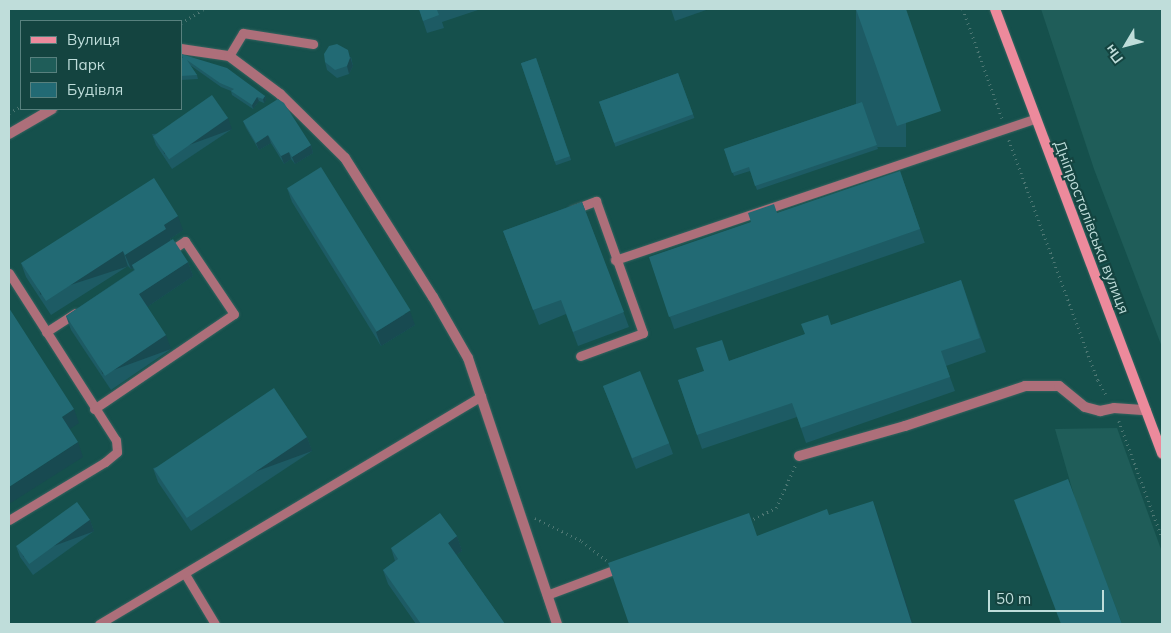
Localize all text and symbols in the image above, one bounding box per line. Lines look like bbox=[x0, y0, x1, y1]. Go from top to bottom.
legend bbox=[20, 20, 182, 110]
north arrow bbox=[1101, 20, 1151, 70]
text: Вулиця bbox=[67, 30, 120, 49]
text: Пн bbox=[1101, 41, 1127, 67]
text: Парк bbox=[67, 55, 105, 74]
text: Будівля bbox=[67, 80, 123, 99]
street label: Дніпросталівська вулиця bbox=[1051, 138, 1133, 316]
scale bar bbox=[991, 580, 1107, 612]
text: 50 m bbox=[996, 589, 1031, 608]

